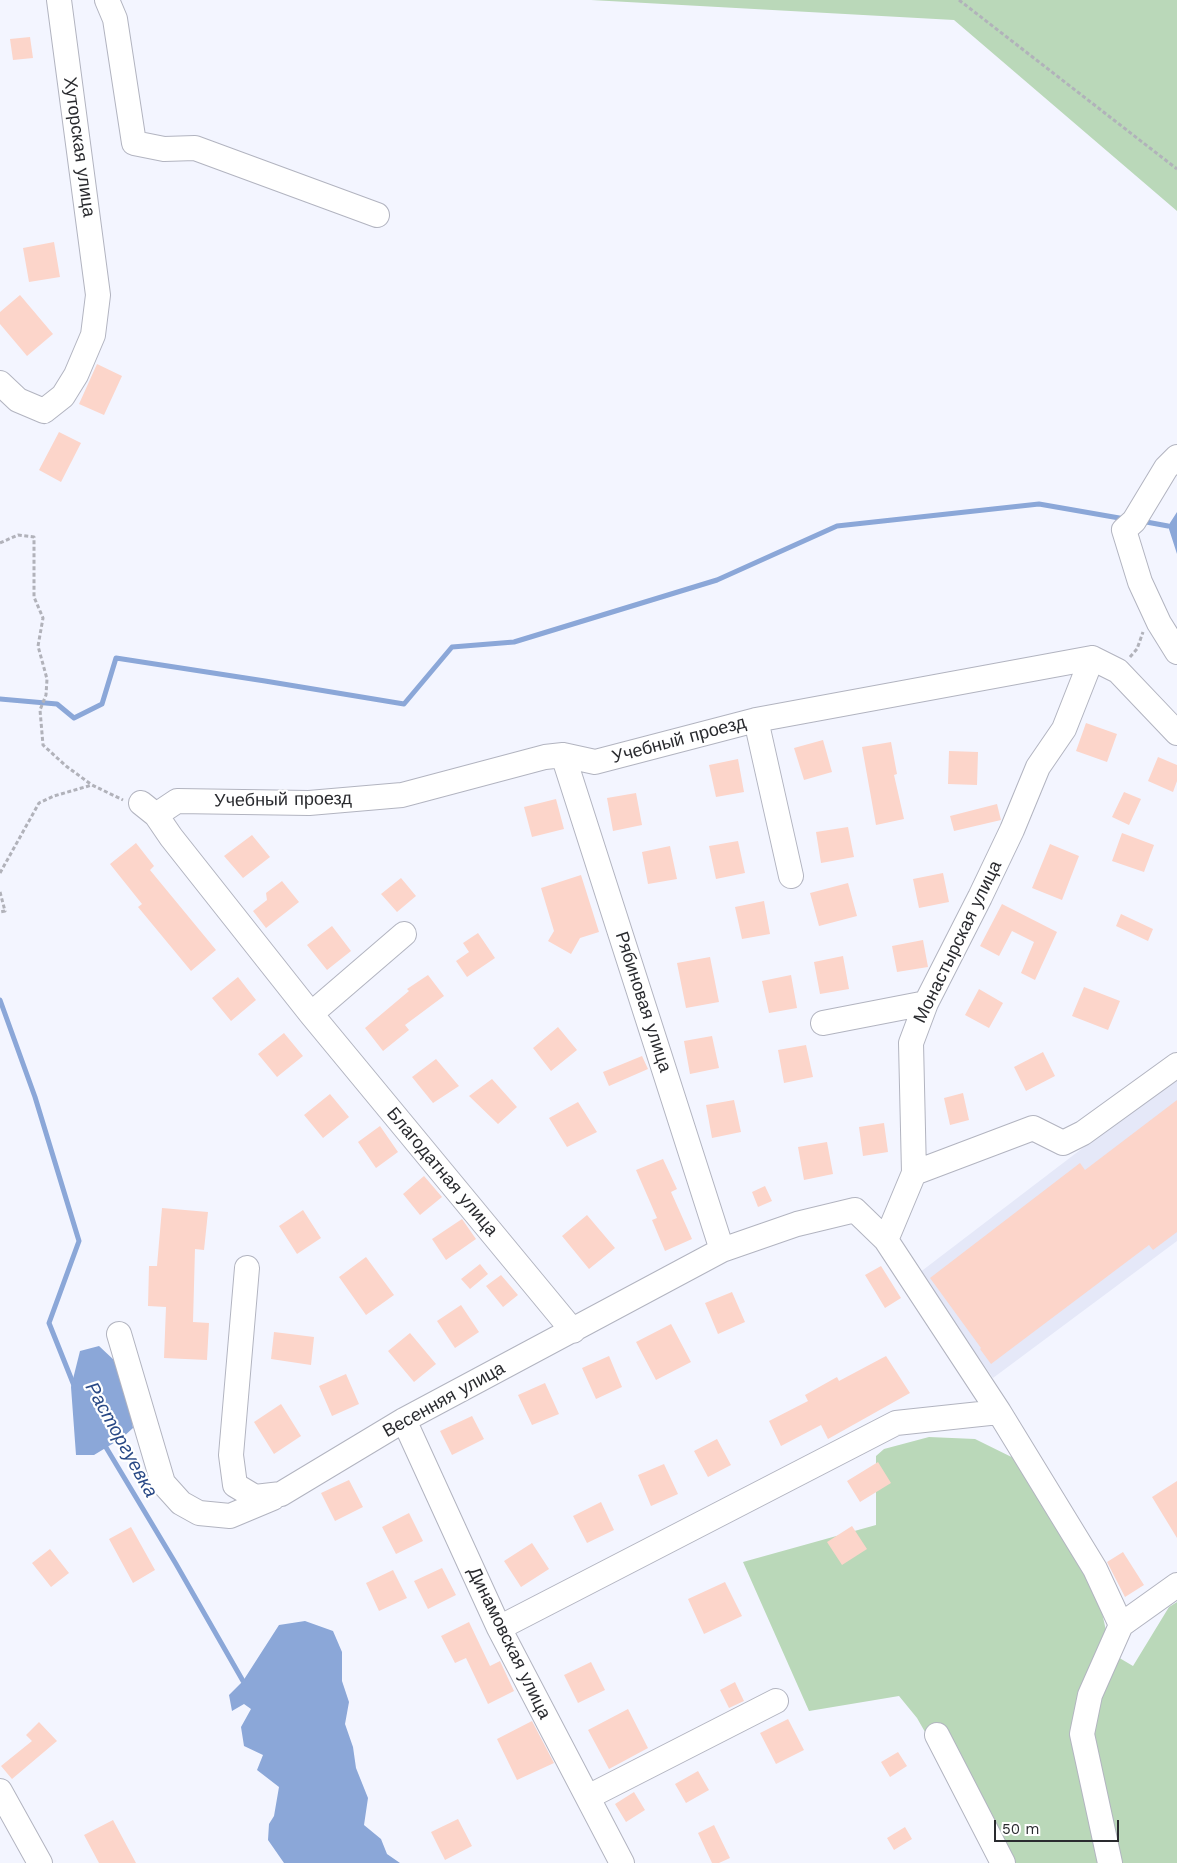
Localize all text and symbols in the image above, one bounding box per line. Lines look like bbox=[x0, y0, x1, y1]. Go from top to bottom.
street label: Хуторская улица bbox=[58, 76, 100, 218]
street label: Учебный проезд bbox=[610, 712, 748, 768]
street label: Учебный проезд bbox=[214, 788, 352, 812]
street label: Монастырская улица bbox=[909, 857, 1007, 1027]
street label: Рябиновая улица bbox=[610, 929, 676, 1075]
street label: Благодатная улица bbox=[382, 1103, 502, 1241]
street label: Весенняя улица bbox=[379, 1358, 509, 1442]
water label: Расторгуевка bbox=[80, 1378, 162, 1502]
street label: Динамовская улица bbox=[463, 1563, 555, 1723]
scale bar bbox=[997, 1810, 1122, 1842]
text: 50 m bbox=[1002, 1820, 1039, 1838]

